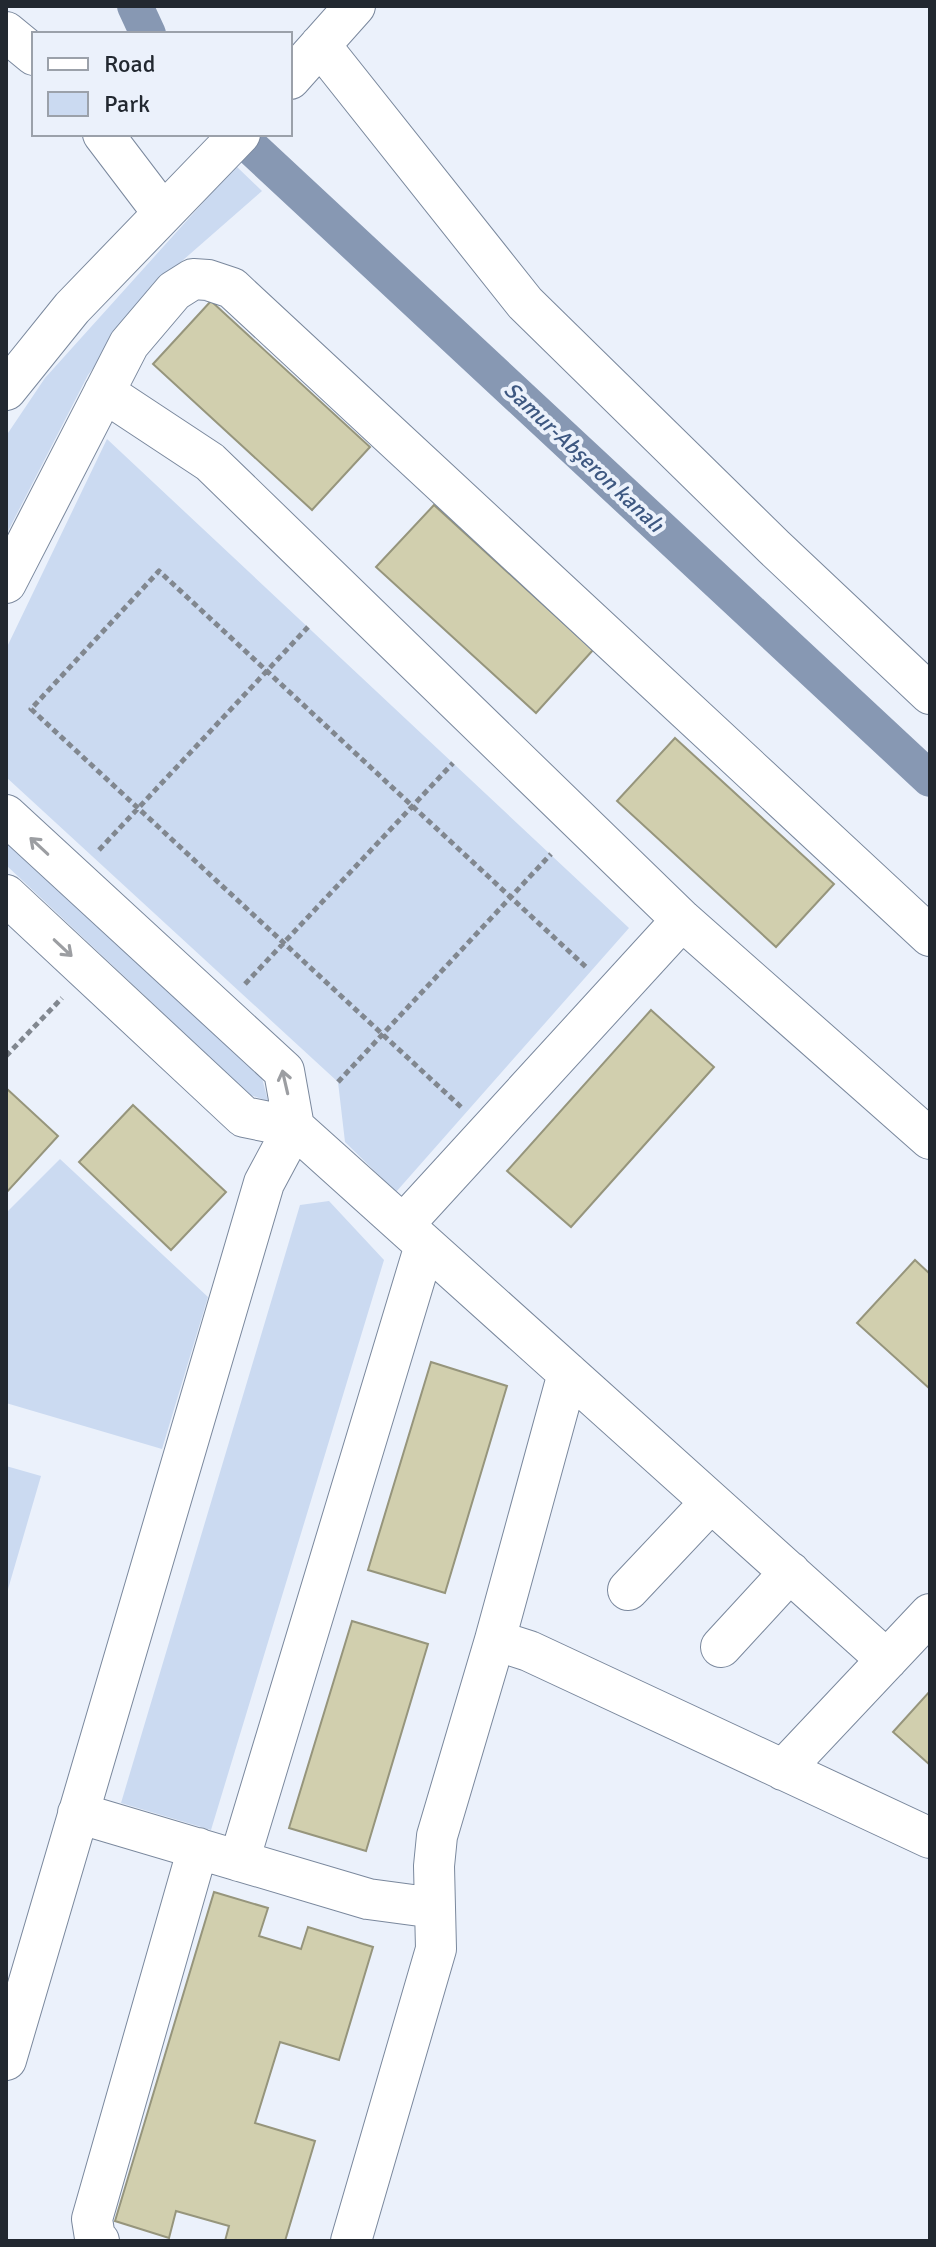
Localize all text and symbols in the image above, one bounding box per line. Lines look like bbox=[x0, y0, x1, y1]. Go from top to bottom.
legend bbox=[32, 32, 292, 136]
text: Road bbox=[104, 49, 155, 79]
text: Park bbox=[104, 89, 150, 119]
water label: Samur-Abşeron kanalı bbox=[499, 376, 670, 539]
one-way arrow bbox=[29, 836, 49, 855]
one-way arrow bbox=[53, 939, 73, 958]
one-way arrow bbox=[277, 1070, 292, 1096]

